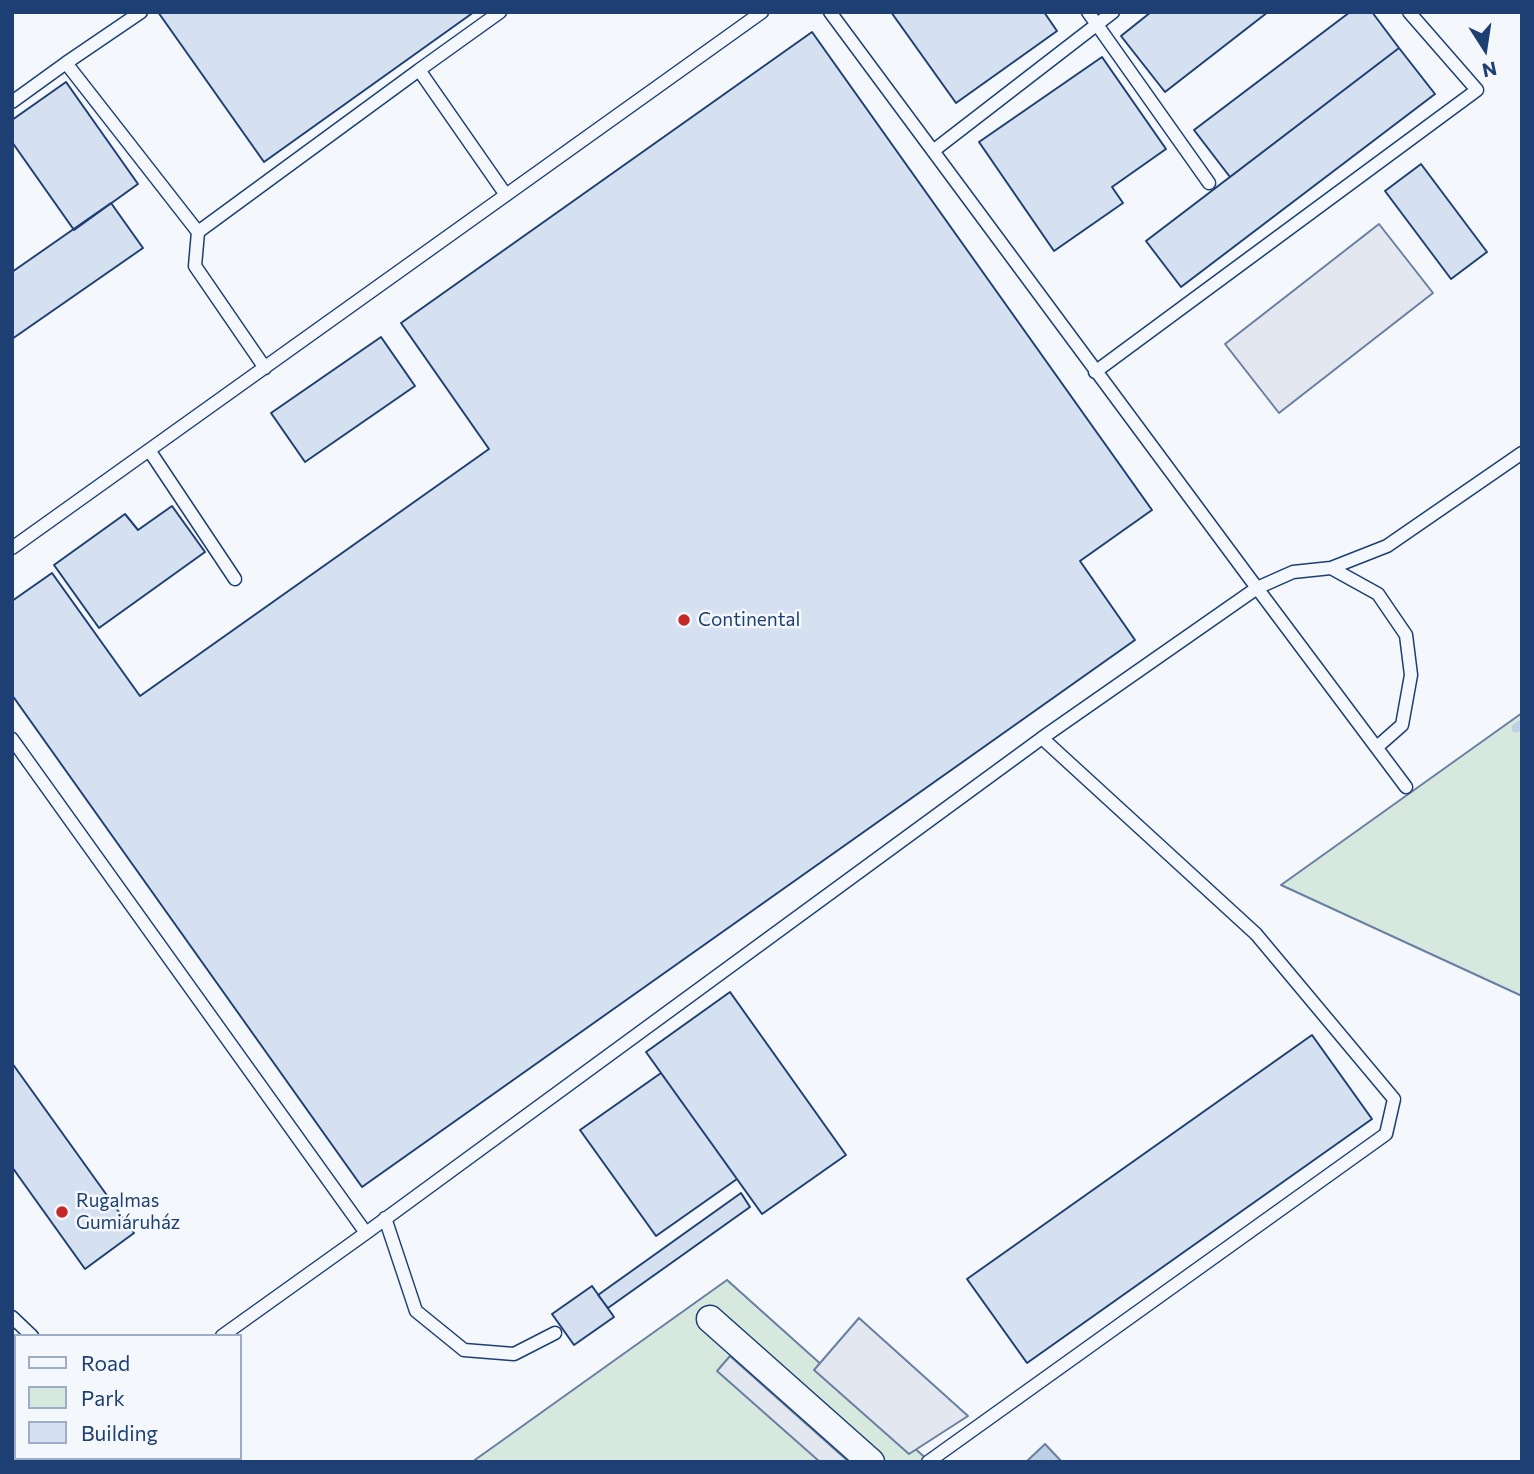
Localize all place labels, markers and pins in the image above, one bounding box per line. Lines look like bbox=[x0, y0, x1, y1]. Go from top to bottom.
place label: Continental bbox=[698, 609, 800, 631]
marker: Continental bbox=[676, 612, 692, 628]
place label: Rugalmas Gumiáruház bbox=[76, 1190, 180, 1234]
marker: Rugalmas Gumiáruház bbox=[54, 1204, 70, 1220]

